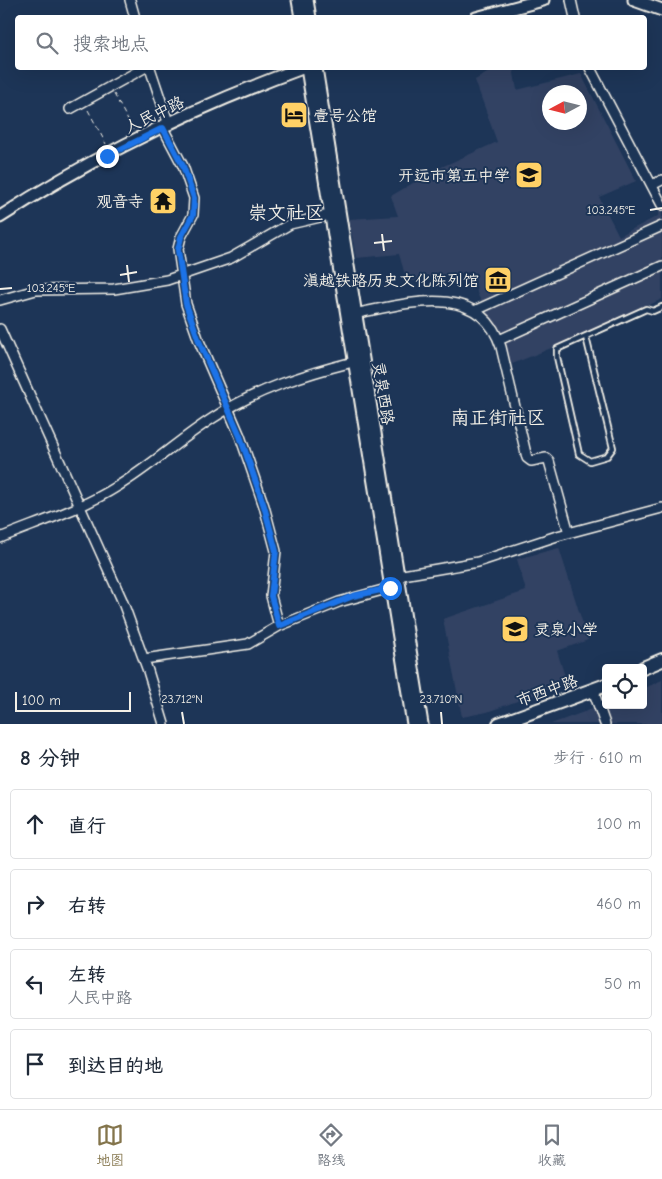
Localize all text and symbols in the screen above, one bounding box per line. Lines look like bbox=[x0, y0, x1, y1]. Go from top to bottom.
search box bbox=[15, 15, 647, 70]
icon: search bbox=[33, 29, 61, 57]
text: 搜索地点 bbox=[73, 33, 149, 55]
north arrow bbox=[542, 85, 587, 130]
street label: 人民中路 bbox=[122, 93, 187, 137]
hotel icon: 壹号公馆 bbox=[279, 100, 309, 130]
place label: 壹号公馆 bbox=[313, 107, 377, 125]
route end bbox=[96, 145, 119, 168]
school or university icon: 开远市第五中学 bbox=[514, 160, 544, 190]
place label: 开远市第五中学 bbox=[398, 167, 510, 185]
temple icon: 观音寺 bbox=[148, 186, 178, 216]
place label: 观音寺 bbox=[96, 193, 144, 211]
district label: 崇文社区 bbox=[248, 202, 324, 224]
text: 103.245°E bbox=[587, 203, 635, 217]
museum icon: 滇越铁路历史文化陈列馆 bbox=[483, 265, 513, 295]
place label: 滇越铁路历史文化陈列馆 bbox=[303, 272, 479, 290]
text: 103.245°E bbox=[27, 281, 75, 295]
street label: 灵泉西路 bbox=[369, 360, 397, 426]
district label: 南正街社区 bbox=[450, 407, 546, 429]
route start bbox=[379, 577, 402, 600]
school or university icon: 灵泉小学 bbox=[500, 614, 530, 644]
place label: 灵泉小学 bbox=[534, 621, 598, 639]
map controls bbox=[602, 664, 647, 709]
button: locate bbox=[602, 664, 647, 709]
street label: 市西中路 bbox=[514, 672, 580, 710]
scale bar bbox=[15, 689, 131, 712]
text: 100 m bbox=[22, 692, 61, 709]
text: 23.712°N bbox=[161, 692, 203, 706]
text: 23.710°N bbox=[420, 692, 462, 706]
text: 8 分钟 bbox=[20, 746, 80, 770]
text: 步行 · 610 m bbox=[553, 749, 642, 767]
icon: ahead bbox=[21, 810, 49, 838]
text: 直行 bbox=[68, 815, 106, 837]
text: 100 m bbox=[597, 815, 641, 833]
icon: right bbox=[21, 890, 49, 918]
text: 右转 bbox=[68, 895, 106, 917]
text: 460 m bbox=[596, 895, 641, 913]
text: 左转 bbox=[68, 964, 106, 986]
icon: left bbox=[21, 970, 49, 998]
text: 50 m bbox=[604, 975, 641, 993]
text: 人民中路 bbox=[68, 989, 132, 1007]
icon: arrive bbox=[21, 1050, 49, 1078]
text: 到达目的地 bbox=[68, 1055, 163, 1077]
tab: 地图 bbox=[96, 1121, 124, 1169]
tab: 路线 bbox=[317, 1121, 345, 1169]
tab: 收藏 bbox=[538, 1121, 566, 1169]

